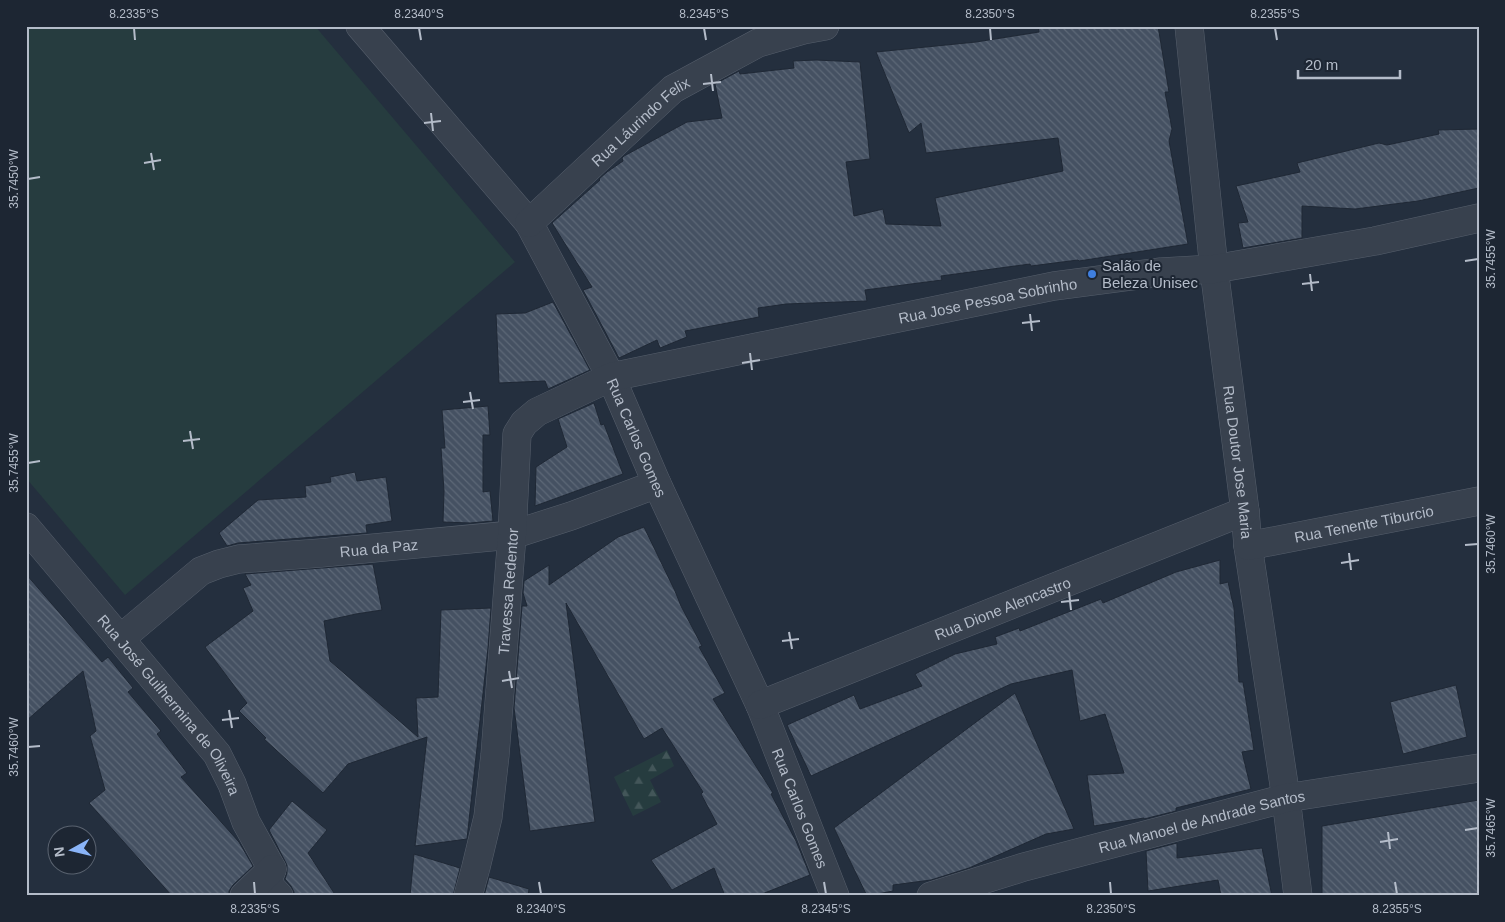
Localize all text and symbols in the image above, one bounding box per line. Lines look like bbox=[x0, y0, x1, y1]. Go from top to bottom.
text: 8.2335°S bbox=[109, 7, 159, 21]
text: 8.2340°S bbox=[394, 7, 444, 21]
text: 8.2345°S bbox=[679, 7, 729, 21]
text: 8.2350°S bbox=[965, 7, 1015, 21]
text: 8.2355°S bbox=[1250, 7, 1300, 21]
scale bar bbox=[1298, 48, 1400, 80]
text: 20 m bbox=[1305, 56, 1338, 73]
street label: Rua Láurindo Felix bbox=[588, 73, 693, 169]
text: 35.7450°W bbox=[7, 149, 21, 209]
text: 35.7455°W bbox=[1484, 229, 1498, 289]
place label: Salão de Beleza Unisec bbox=[1102, 257, 1198, 291]
marker: Salão de Beleza Unisec bbox=[1086, 268, 1098, 280]
street label: Rua Jose Pessoa Sobrinho bbox=[897, 275, 1078, 326]
street label: Rua Carlos Gomes bbox=[604, 376, 670, 500]
street label: Rua Doutor Jose Maria bbox=[1221, 385, 1256, 540]
text: 35.7455°W bbox=[7, 433, 21, 493]
street label: Rua Tenente Tiburcio bbox=[1293, 502, 1435, 545]
text: 35.7460°W bbox=[1484, 514, 1498, 574]
street label: Travessa Redentor bbox=[494, 528, 521, 655]
street label: Rua da Paz bbox=[339, 535, 419, 560]
street label: Rua Dione Alencastro bbox=[932, 573, 1073, 643]
street label: Rua José Guilhermina de Oliveira bbox=[95, 611, 244, 798]
text: 35.7460°W bbox=[7, 717, 21, 777]
street label: Rua Carlos Gomes bbox=[769, 746, 832, 871]
street label: Rua Manoel de Andrade Santos bbox=[1096, 787, 1306, 856]
text: 35.7465°W bbox=[1484, 798, 1498, 858]
north arrow bbox=[48, 824, 98, 874]
text: N bbox=[50, 846, 68, 858]
text: 8.2335°S bbox=[230, 902, 280, 916]
text: 8.2340°S bbox=[516, 902, 566, 916]
text: 8.2345°S bbox=[801, 902, 851, 916]
text: 8.2350°S bbox=[1086, 902, 1136, 916]
text: 8.2355°S bbox=[1372, 902, 1422, 916]

